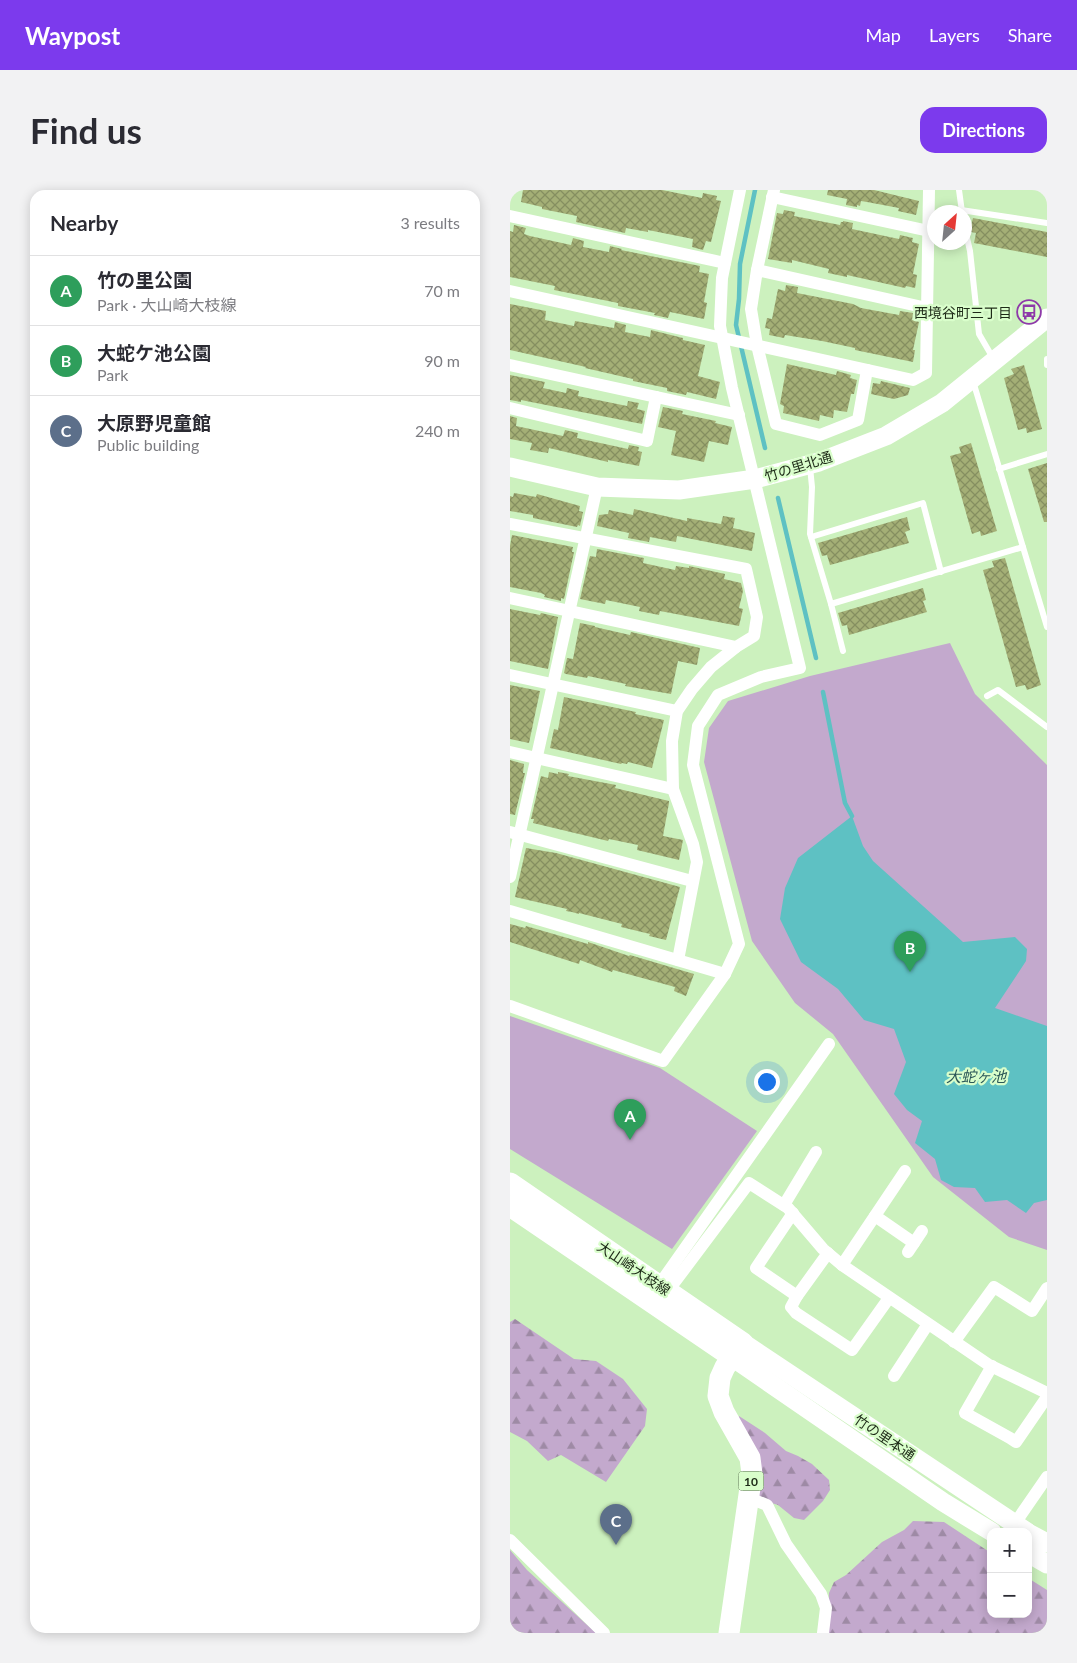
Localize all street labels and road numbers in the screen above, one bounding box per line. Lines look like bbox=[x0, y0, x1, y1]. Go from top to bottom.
street label: 竹の里北通 bbox=[762, 448, 834, 484]
street label: 大山崎大枝線 bbox=[594, 1237, 674, 1299]
street label: 竹の里本通 bbox=[851, 1410, 919, 1464]
road number: 10 bbox=[738, 1472, 764, 1490]

